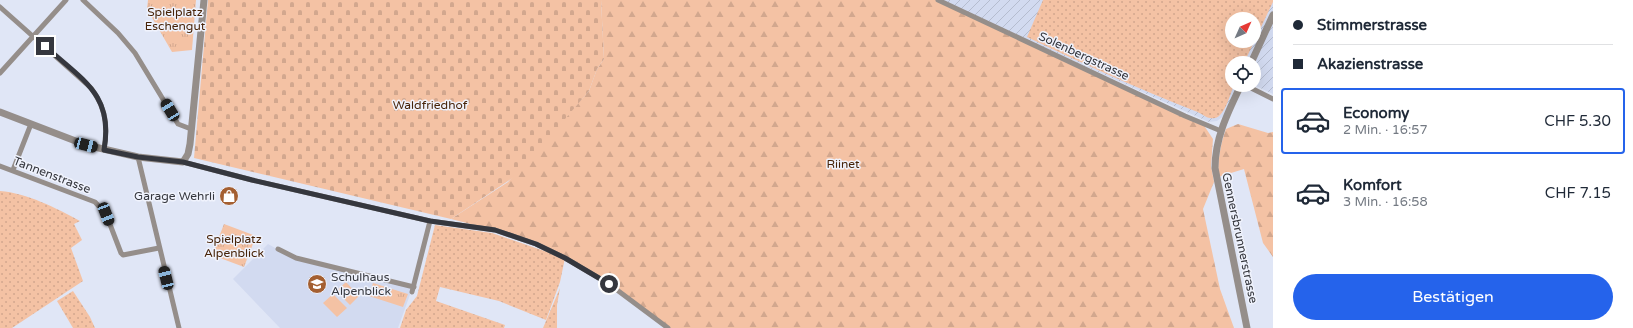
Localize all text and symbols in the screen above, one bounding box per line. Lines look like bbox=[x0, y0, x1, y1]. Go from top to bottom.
park label: Spielplatz Eschengut bbox=[145, 5, 206, 33]
north arrow bbox=[1225, 12, 1261, 48]
map controls bbox=[1225, 12, 1261, 92]
text: Stimmerstrasse bbox=[1317, 16, 1427, 34]
street label: Solenbergstrasse bbox=[1037, 29, 1132, 83]
route end bbox=[36, 37, 54, 55]
text: Akazienstrasse bbox=[1317, 55, 1423, 73]
button: locate bbox=[1225, 56, 1261, 92]
car bbox=[159, 97, 181, 123]
park label: Waldfriedhof bbox=[393, 98, 468, 112]
icon: car bbox=[1295, 103, 1331, 139]
text: Economy bbox=[1343, 104, 1409, 122]
text: CHF 5.30 bbox=[1544, 112, 1611, 130]
text: 2 Min. · 16:57 bbox=[1343, 122, 1428, 138]
car bbox=[73, 136, 99, 154]
street label: Tannenstrasse bbox=[11, 154, 93, 196]
park label: Riinet bbox=[826, 157, 860, 171]
street label: Gennersbrunnerstrasse bbox=[1219, 171, 1261, 305]
icon: car bbox=[1295, 175, 1331, 211]
text: Komfort bbox=[1343, 176, 1402, 194]
text: CHF 7.15 bbox=[1545, 184, 1611, 202]
shop icon: Garage Wehrli bbox=[218, 185, 240, 207]
place label: Garage Wehrli bbox=[134, 189, 215, 203]
text: 3 Min. · 16:58 bbox=[1343, 194, 1428, 210]
car bbox=[96, 201, 116, 227]
park label: Spielplatz Alpenblick bbox=[204, 232, 264, 260]
car bbox=[157, 265, 175, 291]
place label: Schulhaus Alpenblick bbox=[331, 270, 391, 298]
school or university icon: Schulhaus Alpenblick bbox=[306, 273, 328, 295]
button: Bestätigen bbox=[1293, 274, 1613, 320]
route start bbox=[600, 275, 618, 293]

